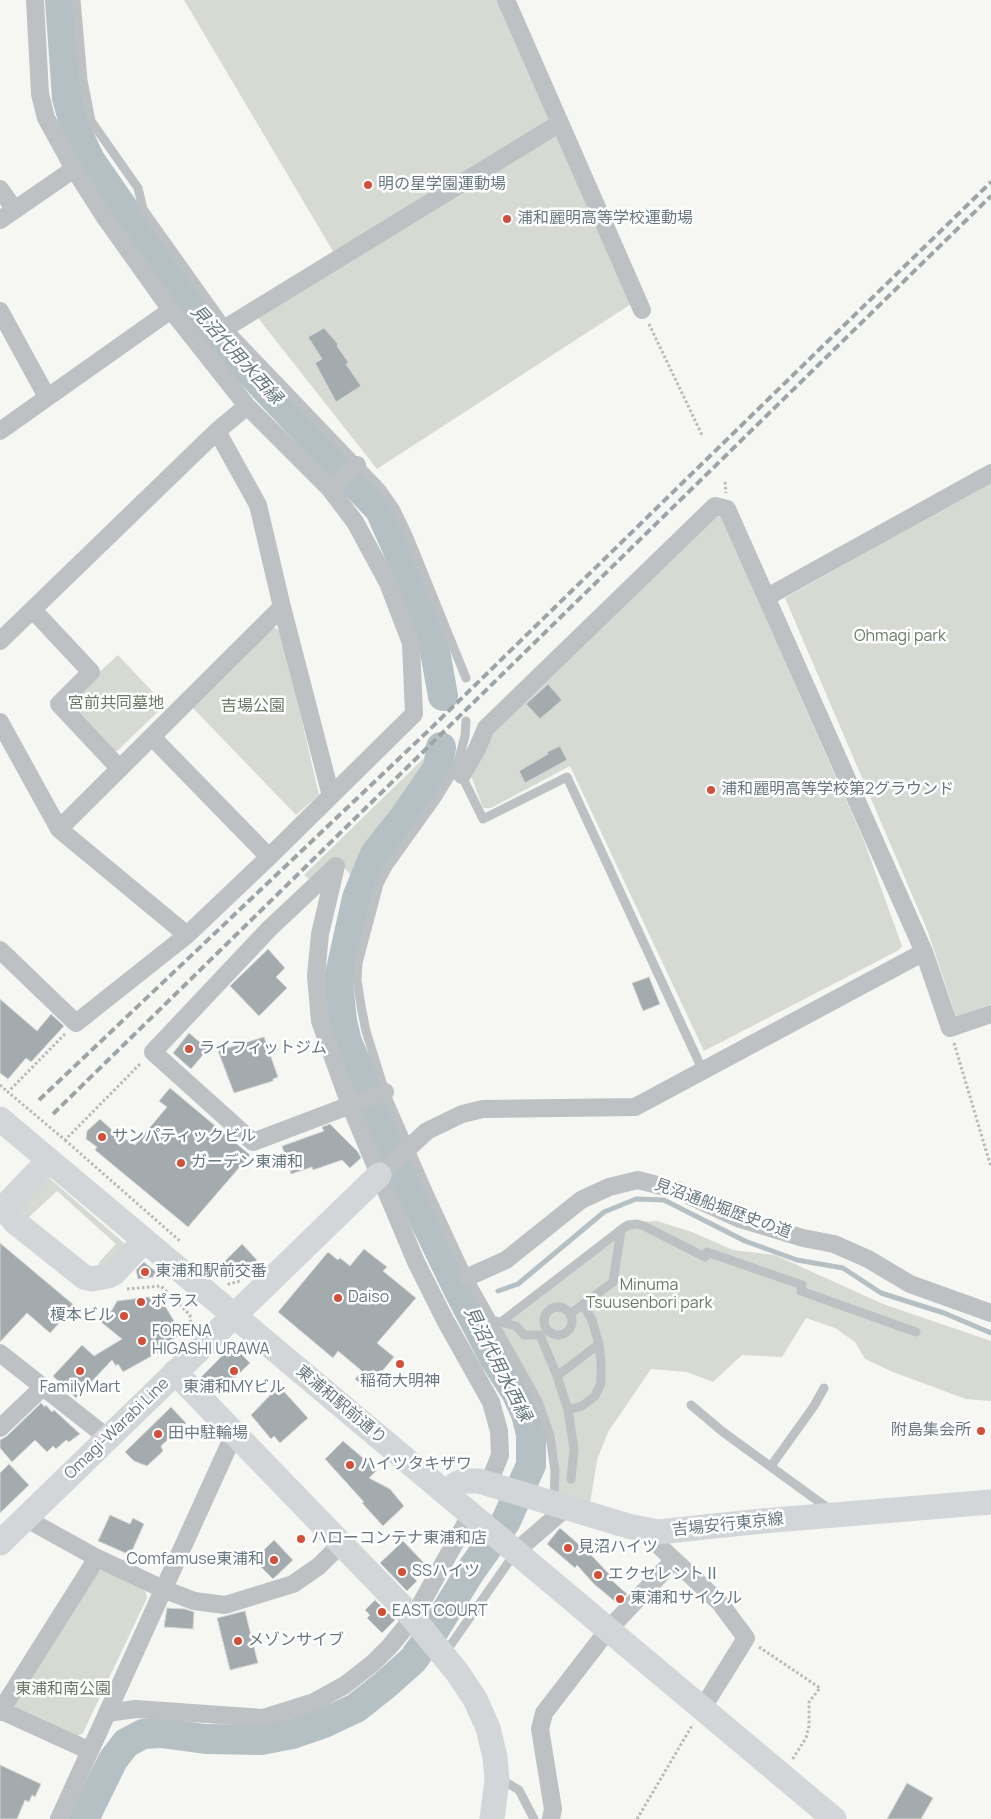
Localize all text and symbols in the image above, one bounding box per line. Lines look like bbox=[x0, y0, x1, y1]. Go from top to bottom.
place label: 明の星学園運動場 bbox=[378, 175, 506, 195]
marker: 明の星学園運動場 bbox=[362, 179, 374, 191]
place label: 浦和麗明高等学校運動場 bbox=[517, 209, 693, 229]
marker: 浦和麗明高等学校運動場 bbox=[501, 213, 513, 225]
water label: 見沼代用水西縁 bbox=[186, 301, 286, 409]
park label: Ohmagi park bbox=[854, 627, 946, 647]
park label: 宮前共同墓地 bbox=[68, 694, 164, 714]
park label: 吉場公園 bbox=[221, 697, 285, 717]
place label: 浦和麗明高等学校第2グラウンド bbox=[721, 780, 954, 800]
marker: 浦和麗明高等学校第2グラウンド bbox=[705, 784, 717, 796]
place label: ライフィットジム bbox=[199, 1039, 327, 1059]
marker: ライフィットジム bbox=[183, 1043, 195, 1055]
place label: サンパティックビル bbox=[112, 1127, 256, 1147]
marker: サンパティックビル bbox=[96, 1131, 108, 1143]
place label: ガーデン東浦和 bbox=[191, 1153, 303, 1173]
marker: ガーデン東浦和 bbox=[175, 1157, 187, 1169]
street label: 見沼通船堀歴史の道 bbox=[652, 1175, 794, 1243]
place label: 東浦和駅前交番 bbox=[155, 1262, 267, 1282]
marker: 東浦和駅前交番 bbox=[139, 1266, 151, 1278]
park label: Minuma Tsuusenbori park bbox=[586, 1276, 712, 1314]
place label: Daiso bbox=[348, 1288, 389, 1308]
place label: ポラス bbox=[151, 1292, 199, 1312]
marker: Daiso bbox=[332, 1292, 344, 1304]
marker: ポラス bbox=[135, 1296, 147, 1308]
water label: 見沼代用水西縁 bbox=[459, 1303, 535, 1425]
place label: 榎本ビル bbox=[50, 1306, 114, 1326]
marker: 榎本ビル bbox=[118, 1310, 130, 1322]
place label: FORENA HIGASHI URAWA bbox=[152, 1322, 270, 1360]
marker: FORENA HIGASHI URAWA bbox=[136, 1335, 148, 1347]
marker: 稲荷大明神 bbox=[394, 1358, 406, 1370]
street label: 東浦和駅前通り bbox=[292, 1362, 390, 1448]
marker: FamilyMart bbox=[74, 1365, 86, 1377]
marker: 東浦和MYビル bbox=[228, 1365, 240, 1377]
place label: 稲荷大明神 bbox=[360, 1372, 440, 1392]
street label: Omagi-Warabi Line bbox=[61, 1374, 173, 1484]
place label: FamilyMart bbox=[40, 1378, 120, 1398]
place label: 東浦和MYビル bbox=[183, 1378, 285, 1398]
place label: 附島集会所 bbox=[891, 1421, 971, 1441]
place label: 田中駐輪場 bbox=[168, 1424, 248, 1444]
marker: 附島集会所 bbox=[975, 1425, 987, 1437]
marker: 田中駐輪場 bbox=[152, 1428, 164, 1440]
place label: ハイツタキザワ bbox=[360, 1455, 472, 1475]
marker: ハイツタキザワ bbox=[344, 1459, 356, 1471]
street label: 吉場安行東京線 bbox=[671, 1510, 785, 1540]
place label: ハローコンテナ東浦和店 bbox=[311, 1529, 487, 1549]
marker: ハローコンテナ東浦和店 bbox=[295, 1533, 307, 1545]
place label: 見沼ハイツ bbox=[578, 1538, 658, 1558]
marker: 見沼ハイツ bbox=[562, 1542, 574, 1554]
place label: Comfamuse東浦和 bbox=[126, 1550, 264, 1570]
marker: Comfamuse東浦和 bbox=[268, 1554, 280, 1566]
place label: SSハイツ bbox=[412, 1562, 480, 1582]
place label: エクセレントⅡ bbox=[608, 1565, 720, 1585]
marker: SSハイツ bbox=[396, 1566, 408, 1578]
marker: エクセレントⅡ bbox=[592, 1569, 604, 1581]
place label: 東浦和サイクル bbox=[630, 1589, 742, 1609]
marker: 東浦和サイクル bbox=[614, 1593, 626, 1605]
place label: EAST COURT bbox=[392, 1602, 487, 1622]
marker: EAST COURT bbox=[376, 1606, 388, 1618]
place label: メゾンサイブ bbox=[248, 1631, 344, 1651]
marker: メゾンサイブ bbox=[232, 1635, 244, 1647]
park label: 東浦和南公園 bbox=[15, 1680, 111, 1700]

